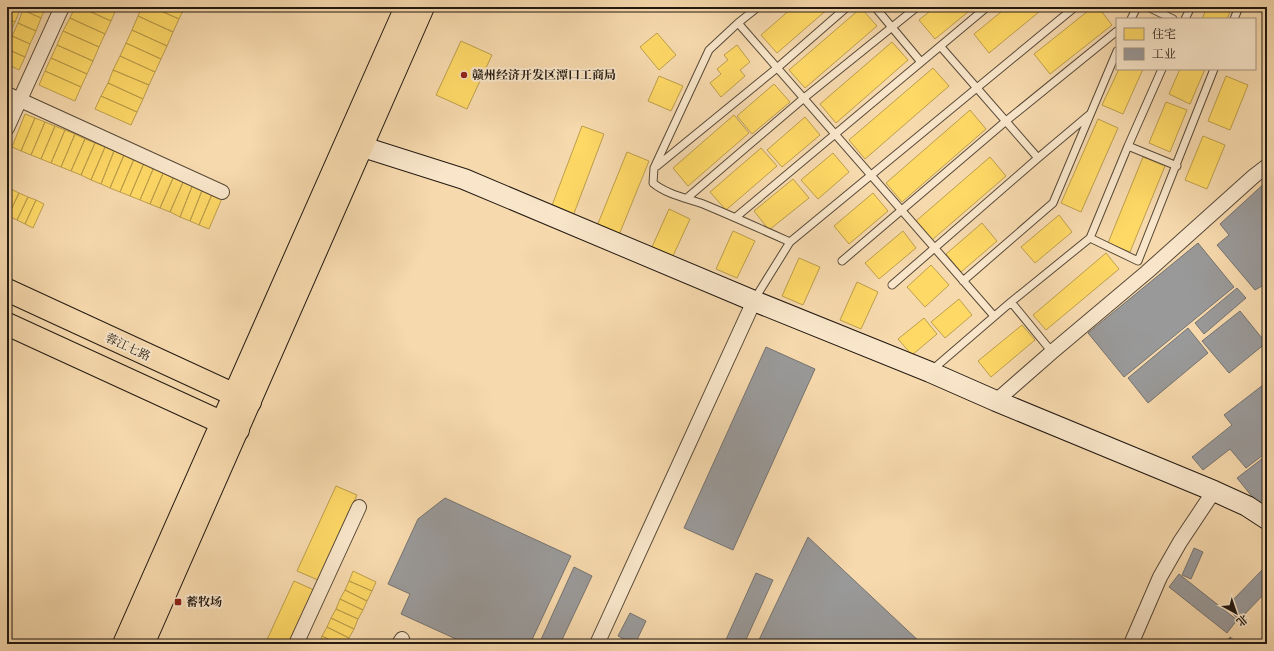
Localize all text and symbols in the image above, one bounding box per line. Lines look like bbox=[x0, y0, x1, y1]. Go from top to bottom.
legend bbox=[1116, 18, 1256, 70]
text: 住宅 bbox=[1152, 26, 1176, 42]
text: 工业 bbox=[1152, 46, 1176, 62]
place label: 赣州经济开发区潭口工商局 bbox=[472, 67, 616, 83]
marker: 赣州经济开发区潭口工商局 bbox=[459, 70, 469, 80]
street label: 蓉江七路 bbox=[103, 330, 153, 364]
north arrow bbox=[1216, 593, 1256, 633]
place label: 蓄牧场 bbox=[186, 594, 222, 610]
marker: 蓄牧场 bbox=[173, 597, 183, 607]
text: 北 bbox=[1233, 611, 1251, 630]

